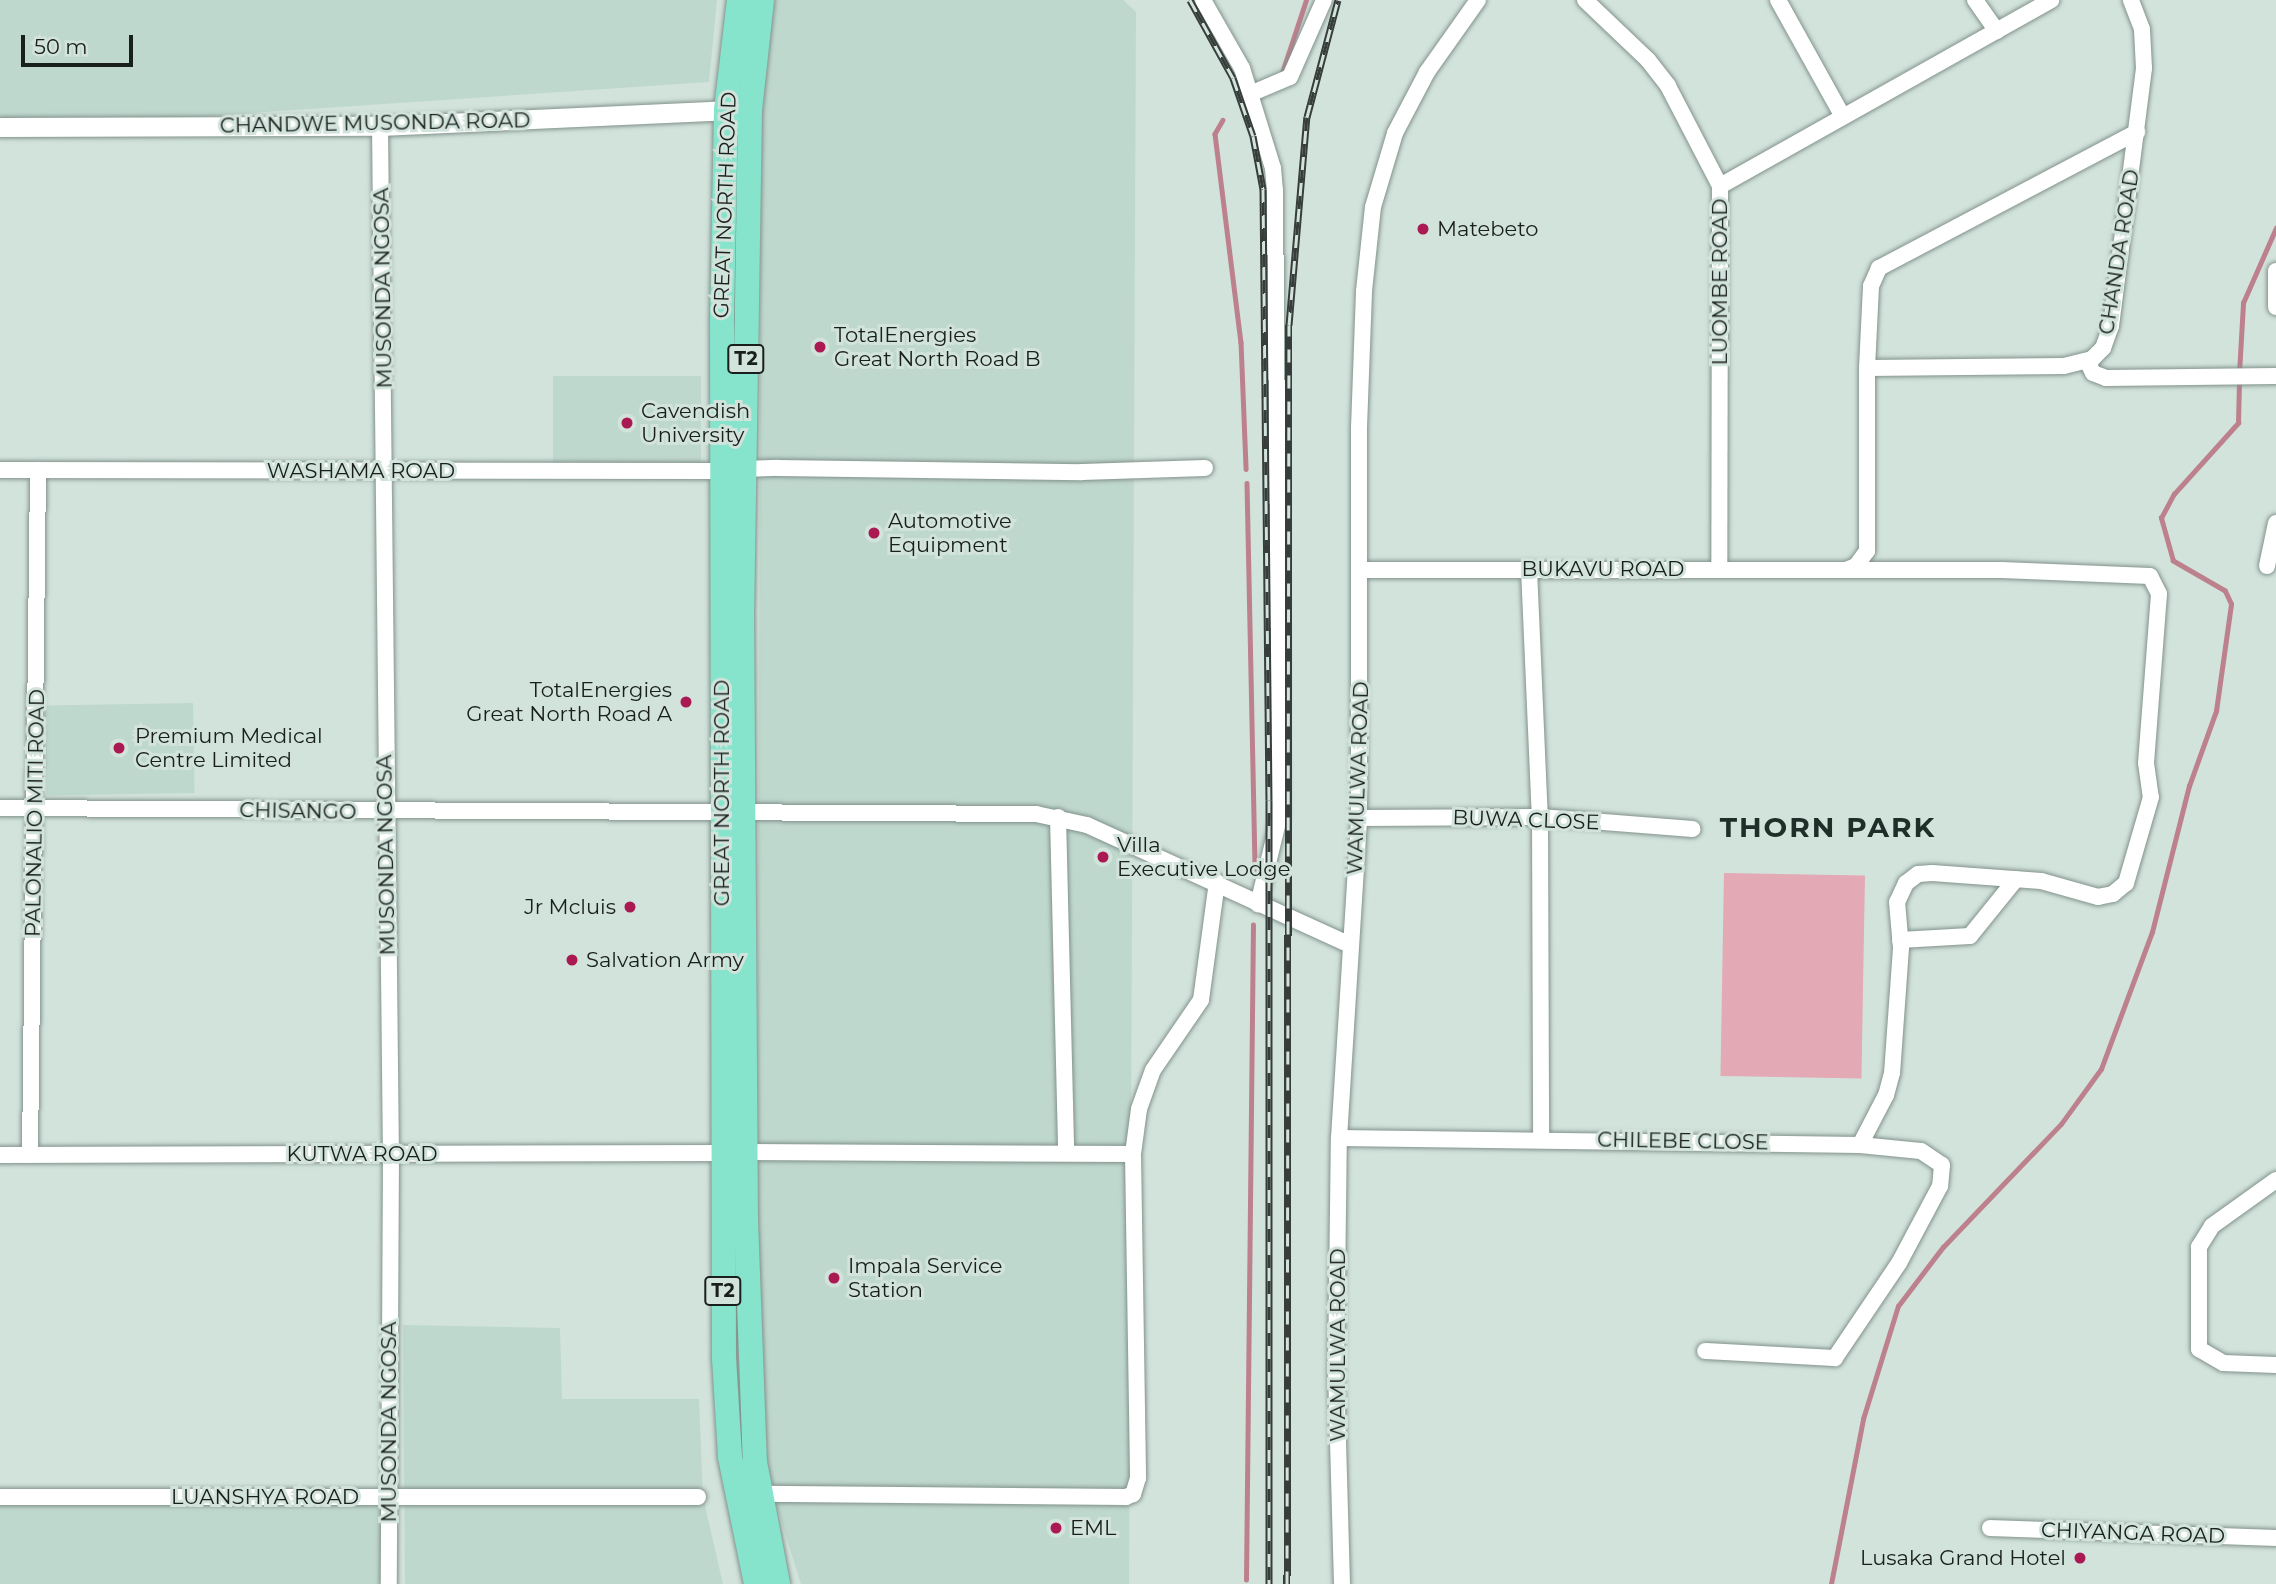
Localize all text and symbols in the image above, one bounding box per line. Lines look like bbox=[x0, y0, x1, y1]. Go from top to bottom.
scale bar bbox=[24, 21, 136, 65]
text: 50 m bbox=[34, 34, 88, 59]
street label: GREAT NORTH ROAD bbox=[708, 91, 742, 319]
street label: CHANDWE MUSONDA ROAD bbox=[220, 108, 530, 138]
street label: CHANDA ROAD bbox=[2094, 168, 2144, 336]
street label: MUSONDA NGOSA bbox=[369, 187, 397, 389]
street label: LUOMBE ROAD bbox=[1707, 199, 1733, 365]
place label: Matebeto bbox=[1437, 216, 1538, 242]
marker: Matebeto bbox=[1415, 221, 1431, 237]
place label: TotalEnergies Great North Road B bbox=[834, 322, 1041, 372]
marker: TotalEnergies Great North Road B bbox=[812, 339, 828, 355]
road number: T2 bbox=[727, 344, 765, 374]
place label: Cavendish University bbox=[641, 398, 750, 448]
marker: Cavendish University bbox=[619, 415, 635, 431]
street label: WASHAMA ROAD bbox=[267, 458, 455, 484]
place label: Automotive Equipment bbox=[888, 508, 1012, 558]
marker: Automotive Equipment bbox=[866, 525, 882, 541]
street label: BUKAVU ROAD bbox=[1522, 556, 1684, 582]
place label: TotalEnergies Great North Road A bbox=[466, 677, 672, 727]
street label: GREAT NORTH ROAD bbox=[709, 680, 735, 906]
street label: WAMULWA ROAD bbox=[1342, 681, 1374, 875]
street label: PALONALIO MITI ROAD bbox=[20, 689, 50, 937]
marker: TotalEnergies Great North Road A bbox=[678, 694, 694, 710]
place label: Premium Medical Centre Limited bbox=[135, 723, 323, 773]
marker: Premium Medical Centre Limited bbox=[109, 738, 129, 758]
street label: MUSONDA NGOSA bbox=[372, 754, 400, 956]
street label: CHISANGO bbox=[239, 797, 357, 825]
street label: BUWA CLOSE bbox=[1452, 805, 1600, 835]
district label: THORN PARK bbox=[1721, 810, 1935, 844]
place label: Villa Executive Lodge bbox=[1117, 832, 1290, 882]
marker: Villa Executive Lodge bbox=[1095, 849, 1111, 865]
place label: Jr Mcluis bbox=[524, 894, 616, 920]
marker: Jr Mcluis bbox=[622, 899, 638, 915]
place label: Salvation Army bbox=[586, 947, 744, 973]
marker: Salvation Army bbox=[564, 952, 580, 968]
street label: CHILEBE CLOSE bbox=[1597, 1127, 1769, 1155]
street label: KUTWA ROAD bbox=[286, 1141, 438, 1167]
street label: WAMULWA ROAD bbox=[1325, 1248, 1351, 1442]
place label: Impala Service Station bbox=[848, 1253, 1002, 1303]
marker: Impala Service Station bbox=[826, 1270, 842, 1286]
road number: T2 bbox=[704, 1275, 742, 1306]
street label: MUSONDA NGOSA bbox=[376, 1322, 402, 1522]
street label: LUANSHYA ROAD bbox=[171, 1484, 359, 1510]
place label: EML bbox=[1070, 1515, 1116, 1541]
street label: CHIYANGA ROAD bbox=[2040, 1517, 2226, 1549]
marker: EML bbox=[1048, 1520, 1064, 1536]
place label: Lusaka Grand Hotel bbox=[1860, 1545, 2066, 1571]
marker: Lusaka Grand Hotel bbox=[2072, 1550, 2088, 1566]

